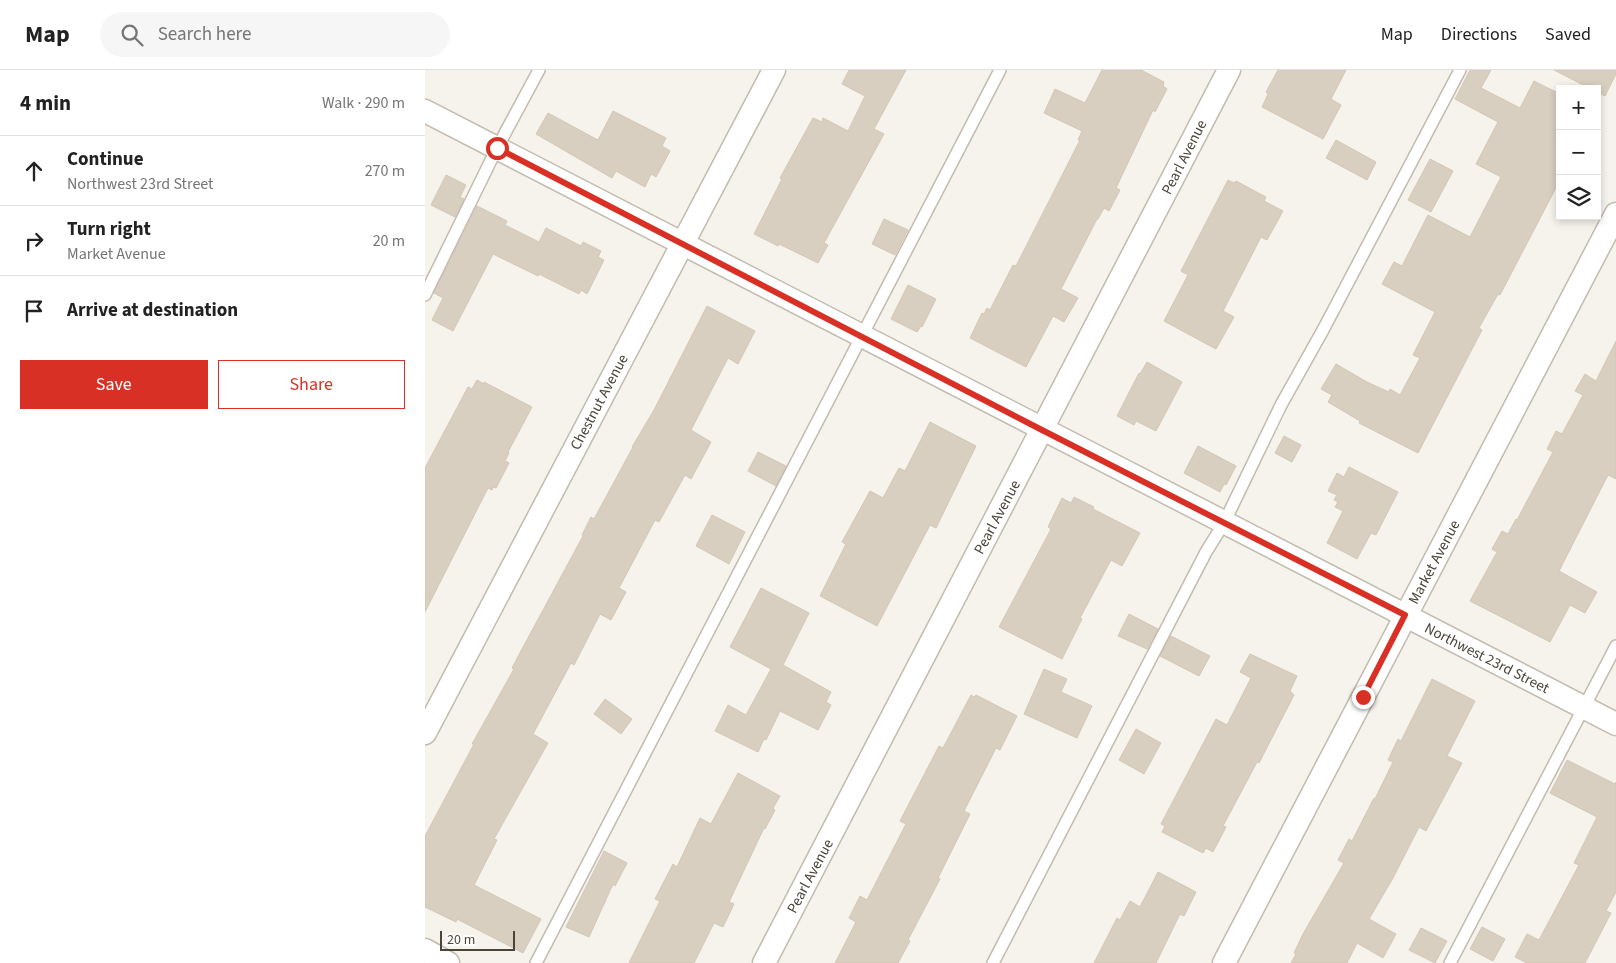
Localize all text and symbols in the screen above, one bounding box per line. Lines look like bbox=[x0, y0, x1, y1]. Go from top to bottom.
search box bbox=[100, 12, 450, 57]
text: Map bbox=[25, 17, 70, 52]
icon: search bbox=[118, 21, 146, 49]
text: Search here bbox=[158, 21, 251, 48]
text: Map bbox=[1381, 22, 1413, 47]
text: Directions bbox=[1441, 22, 1517, 47]
text: Saved bbox=[1545, 22, 1591, 47]
map controls bbox=[1556, 85, 1601, 220]
button: + bbox=[1556, 85, 1601, 130]
text: 4 min bbox=[20, 88, 71, 118]
text: Walk · 290 m bbox=[322, 92, 405, 114]
street label: Pearl Avenue bbox=[1157, 116, 1212, 198]
button: − bbox=[1556, 130, 1601, 175]
route start bbox=[486, 137, 509, 160]
text: Continue bbox=[67, 146, 144, 173]
icon: ahead bbox=[20, 157, 48, 185]
text: 270 m bbox=[365, 160, 405, 182]
text: Northwest 23rd Street bbox=[67, 173, 214, 195]
button: layers bbox=[1556, 175, 1601, 220]
text: Turn right bbox=[67, 216, 151, 243]
icon: right bbox=[20, 227, 48, 255]
text: 20 m bbox=[373, 230, 405, 252]
text: Market Avenue bbox=[67, 243, 166, 265]
icon: arrive bbox=[20, 297, 48, 325]
text: Arrive at destination bbox=[67, 297, 238, 324]
street label: Chestnut Avenue bbox=[565, 351, 634, 454]
button: Save bbox=[20, 360, 208, 409]
button: Share bbox=[218, 360, 405, 409]
street label: Pearl Avenue bbox=[969, 476, 1026, 558]
street label: Market Avenue bbox=[1403, 517, 1465, 608]
street label: Northwest 23rd Street bbox=[1421, 618, 1553, 699]
route end bbox=[1352, 686, 1375, 709]
street label: Pearl Avenue bbox=[782, 835, 839, 917]
scale bar bbox=[440, 928, 515, 951]
text: 20 m bbox=[447, 930, 475, 950]

